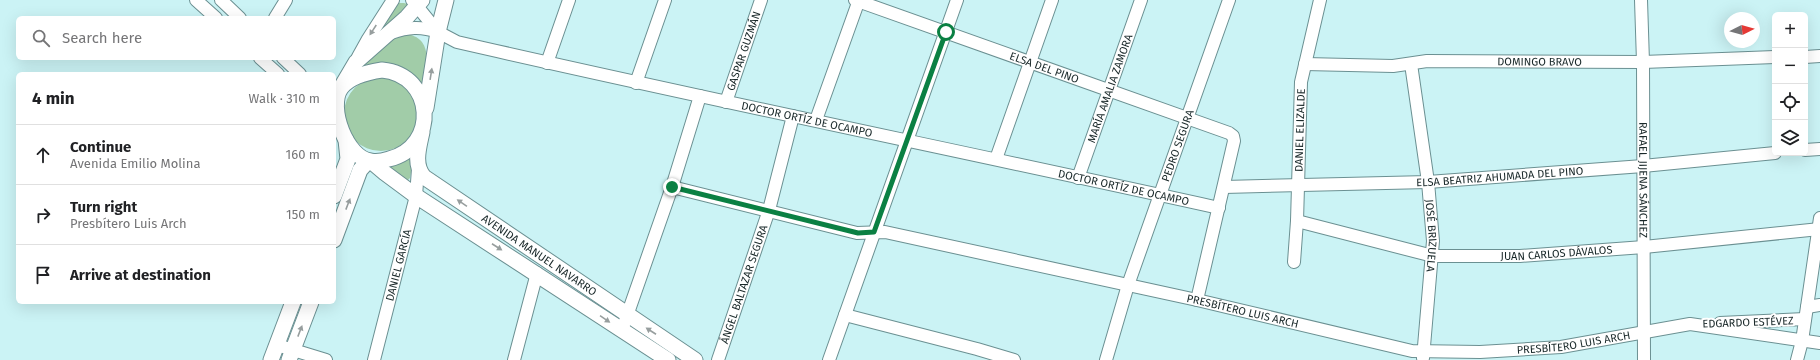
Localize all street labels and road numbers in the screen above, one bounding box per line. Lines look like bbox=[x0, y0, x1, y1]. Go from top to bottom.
street label: GASPAR GUZMÁN bbox=[724, 10, 764, 92]
street label: MARÍA AMALIA ZAMORA bbox=[1085, 32, 1136, 145]
street label: ELSA DEL PINO bbox=[1008, 50, 1081, 86]
street label: DOMINGO BRAVO bbox=[1497, 55, 1582, 69]
street label: DANIEL ELIZALDE bbox=[1292, 88, 1308, 172]
street label: DOCTOR ORTÍZ DE OCAMPO bbox=[740, 99, 873, 140]
street label: PEDRO SEGURA bbox=[1159, 107, 1197, 184]
street label: RAFAEL JIJENA SÁNCHEZ bbox=[1636, 122, 1650, 238]
street label: ELSA BEATRIZ AHUMADA DEL PINO bbox=[1416, 164, 1584, 189]
street label: DOCTOR ORTÍZ DE OCAMPO bbox=[1057, 167, 1190, 208]
street label: JOSÉ BRIZUELA bbox=[1422, 199, 1439, 273]
street label: AVENIDA MANUEL NAVARRO bbox=[479, 212, 599, 299]
street label: ÁNGEL BALTAZAR SEGURA bbox=[717, 223, 771, 346]
street label: DANIEL GARCÍA bbox=[383, 227, 414, 303]
street label: JUAN CARLOS DÁVALOS bbox=[1501, 243, 1613, 263]
street label: PRESBÍTERO LUIS ARCH bbox=[1185, 292, 1300, 331]
street label: EDGARDO ESTÉVEZ bbox=[1702, 313, 1794, 331]
street label: PRESBÍTERO LUIS ARCH bbox=[1516, 329, 1631, 357]

